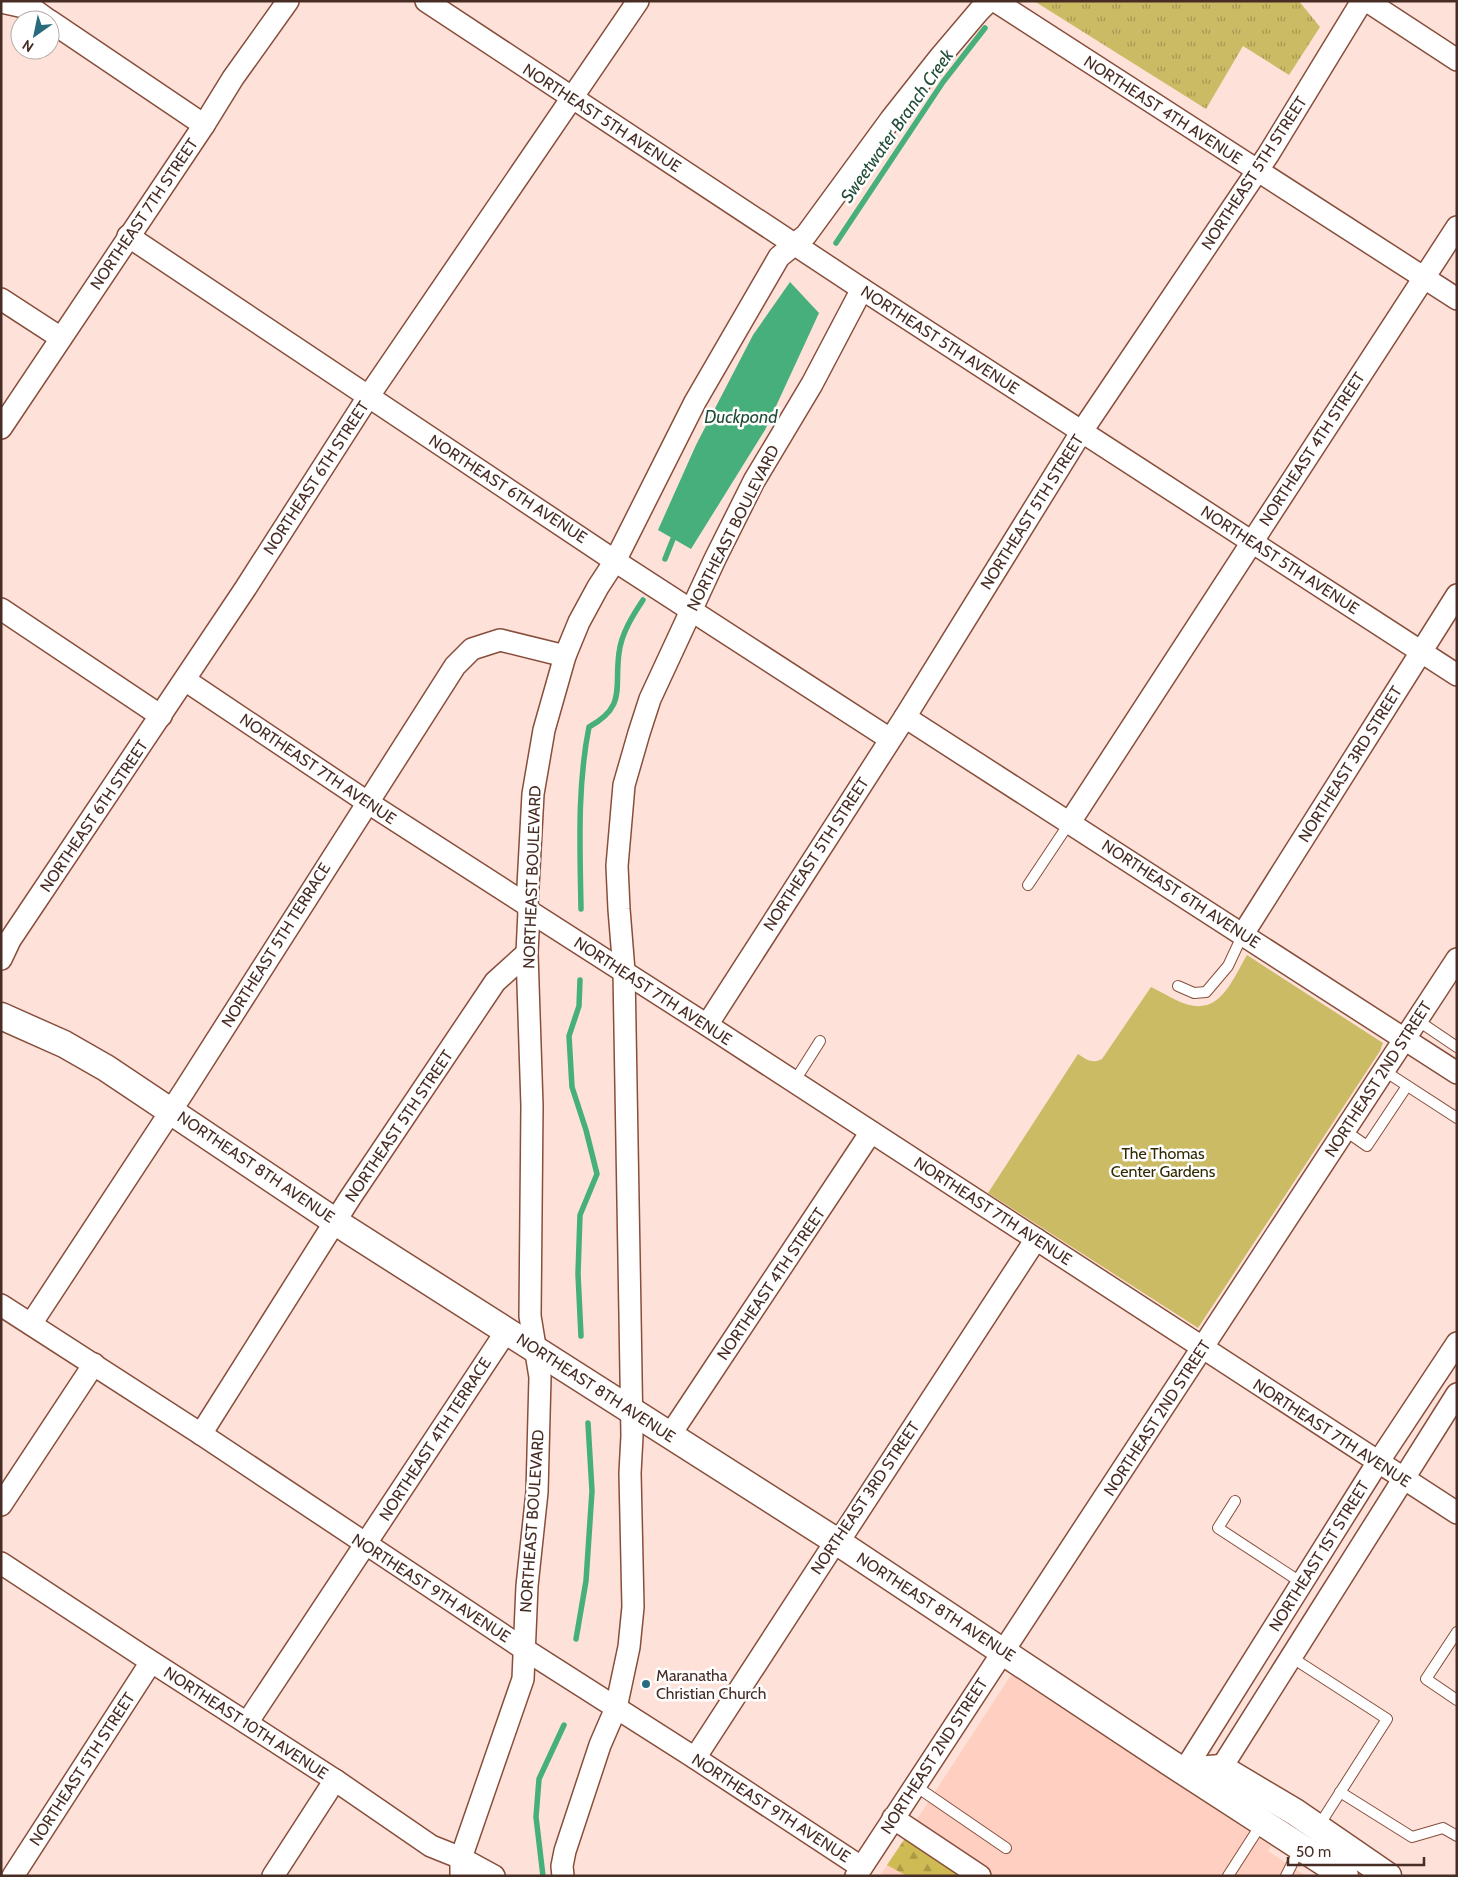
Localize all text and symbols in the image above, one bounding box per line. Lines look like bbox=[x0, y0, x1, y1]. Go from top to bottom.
north arrow bbox=[10, 10, 60, 60]
text: N bbox=[19, 36, 37, 56]
water label: Sweetwater Branch Creek bbox=[836, 44, 959, 207]
street label: NORTHEAST 4TH AVENUE bbox=[1080, 52, 1246, 168]
street label: NORTHEAST 5TH AVENUE bbox=[519, 60, 685, 176]
street label: NORTHEAST 5TH STREET bbox=[1197, 92, 1311, 253]
street label: NORTHEAST 7TH STREET bbox=[86, 134, 202, 293]
street label: NORTHEAST 5TH AVENUE bbox=[857, 282, 1023, 398]
street label: NORTHEAST 4TH STREET bbox=[1255, 368, 1369, 529]
street label: NORTHEAST 6TH STREET bbox=[259, 397, 373, 558]
water label: Duckpond bbox=[704, 406, 778, 428]
street label: NORTHEAST 6TH AVENUE bbox=[425, 431, 591, 547]
street label: NORTHEAST 5TH STREET bbox=[977, 431, 1088, 593]
street label: NORTHEAST BOULEVARD bbox=[683, 442, 783, 614]
street label: NORTHEAST 5TH AVENUE bbox=[1197, 502, 1363, 618]
street label: NORTHEAST 3RD STREET bbox=[1294, 682, 1406, 846]
street label: NORTHEAST 7TH AVENUE bbox=[236, 710, 400, 828]
street label: NORTHEAST 6TH STREET bbox=[36, 736, 152, 895]
street label: NORTHEAST 5TH STREET bbox=[759, 773, 873, 934]
street label: NORTHEAST BOULEVARD bbox=[519, 785, 545, 969]
street label: NORTHEAST 6TH AVENUE bbox=[1098, 836, 1264, 952]
street label: NORTHEAST 5TH TERRACE bbox=[218, 859, 335, 1031]
street label: NORTHEAST 7TH AVENUE bbox=[571, 933, 736, 1049]
street label: NORTHEAST 2ND STREET bbox=[1321, 997, 1436, 1160]
street label: NORTHEAST 5TH STREET bbox=[341, 1046, 457, 1205]
street label: NORTHEAST 8TH AVENUE bbox=[174, 1107, 338, 1227]
park label: The Thomas Center Gardens bbox=[1111, 1144, 1216, 1181]
street label: NORTHEAST 7TH AVENUE bbox=[911, 1153, 1076, 1269]
street label: NORTHEAST 4TH STREET bbox=[713, 1204, 829, 1364]
street label: NORTHEAST 8TH AVENUE bbox=[513, 1330, 679, 1447]
street label: NORTHEAST 2ND STREET bbox=[1100, 1336, 1215, 1499]
street label: NORTHEAST 4TH TERRACE bbox=[375, 1354, 495, 1524]
street label: NORTHEAST 7TH AVENUE bbox=[1250, 1375, 1415, 1491]
street label: NORTHEAST 3RD STREET bbox=[807, 1418, 924, 1578]
street label: NORTHEAST BOULEVARD bbox=[516, 1429, 548, 1613]
street label: NORTHEAST 1ST STREET bbox=[1265, 1477, 1373, 1635]
street label: NORTHEAST 9TH AVENUE bbox=[348, 1530, 514, 1646]
street label: NORTHEAST 8TH AVENUE bbox=[853, 1549, 1019, 1666]
street label: NORTHEAST 10TH AVENUE bbox=[160, 1663, 332, 1783]
place label: Maranatha Christian Church bbox=[656, 1666, 766, 1703]
street label: NORTHEAST 2ND STREET bbox=[877, 1674, 992, 1837]
marker: Maranatha Christian Church bbox=[640, 1678, 652, 1690]
street label: NORTHEAST 5TH STREET bbox=[25, 1688, 139, 1849]
street label: NORTHEAST 9TH AVENUE bbox=[688, 1750, 854, 1866]
scale bar bbox=[1288, 1834, 1424, 1866]
text: 50 m bbox=[1296, 1843, 1331, 1861]

